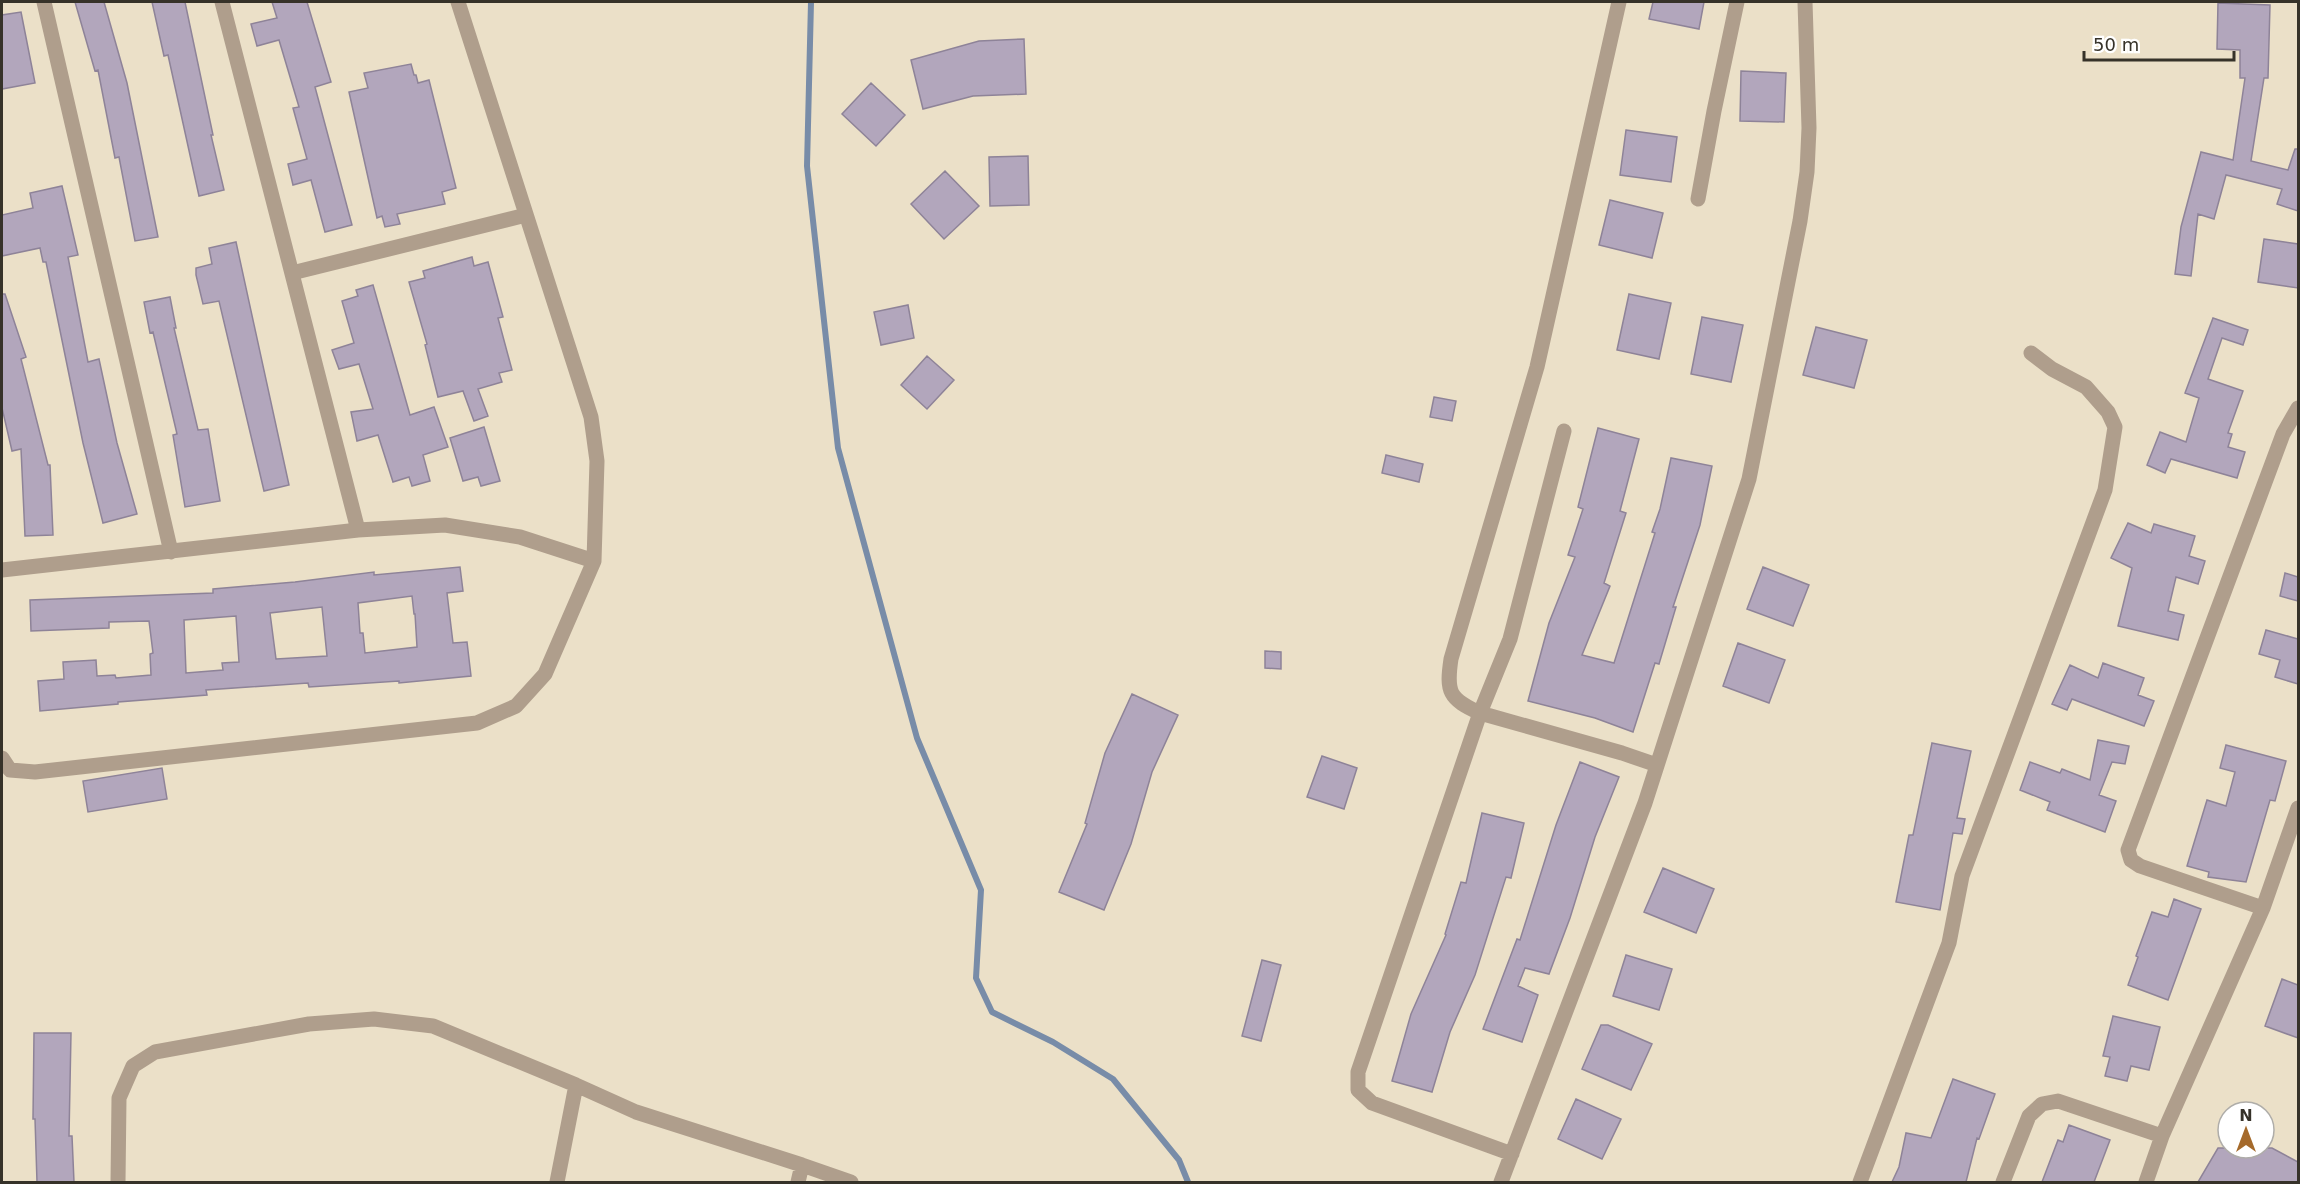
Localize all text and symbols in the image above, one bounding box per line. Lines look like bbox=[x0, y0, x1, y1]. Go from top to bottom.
scale bar bbox=[2084, 24, 2234, 62]
text: 50 m bbox=[2093, 34, 2139, 55]
north arrow bbox=[2216, 1100, 2276, 1160]
text: N bbox=[2239, 1106, 2253, 1125]

